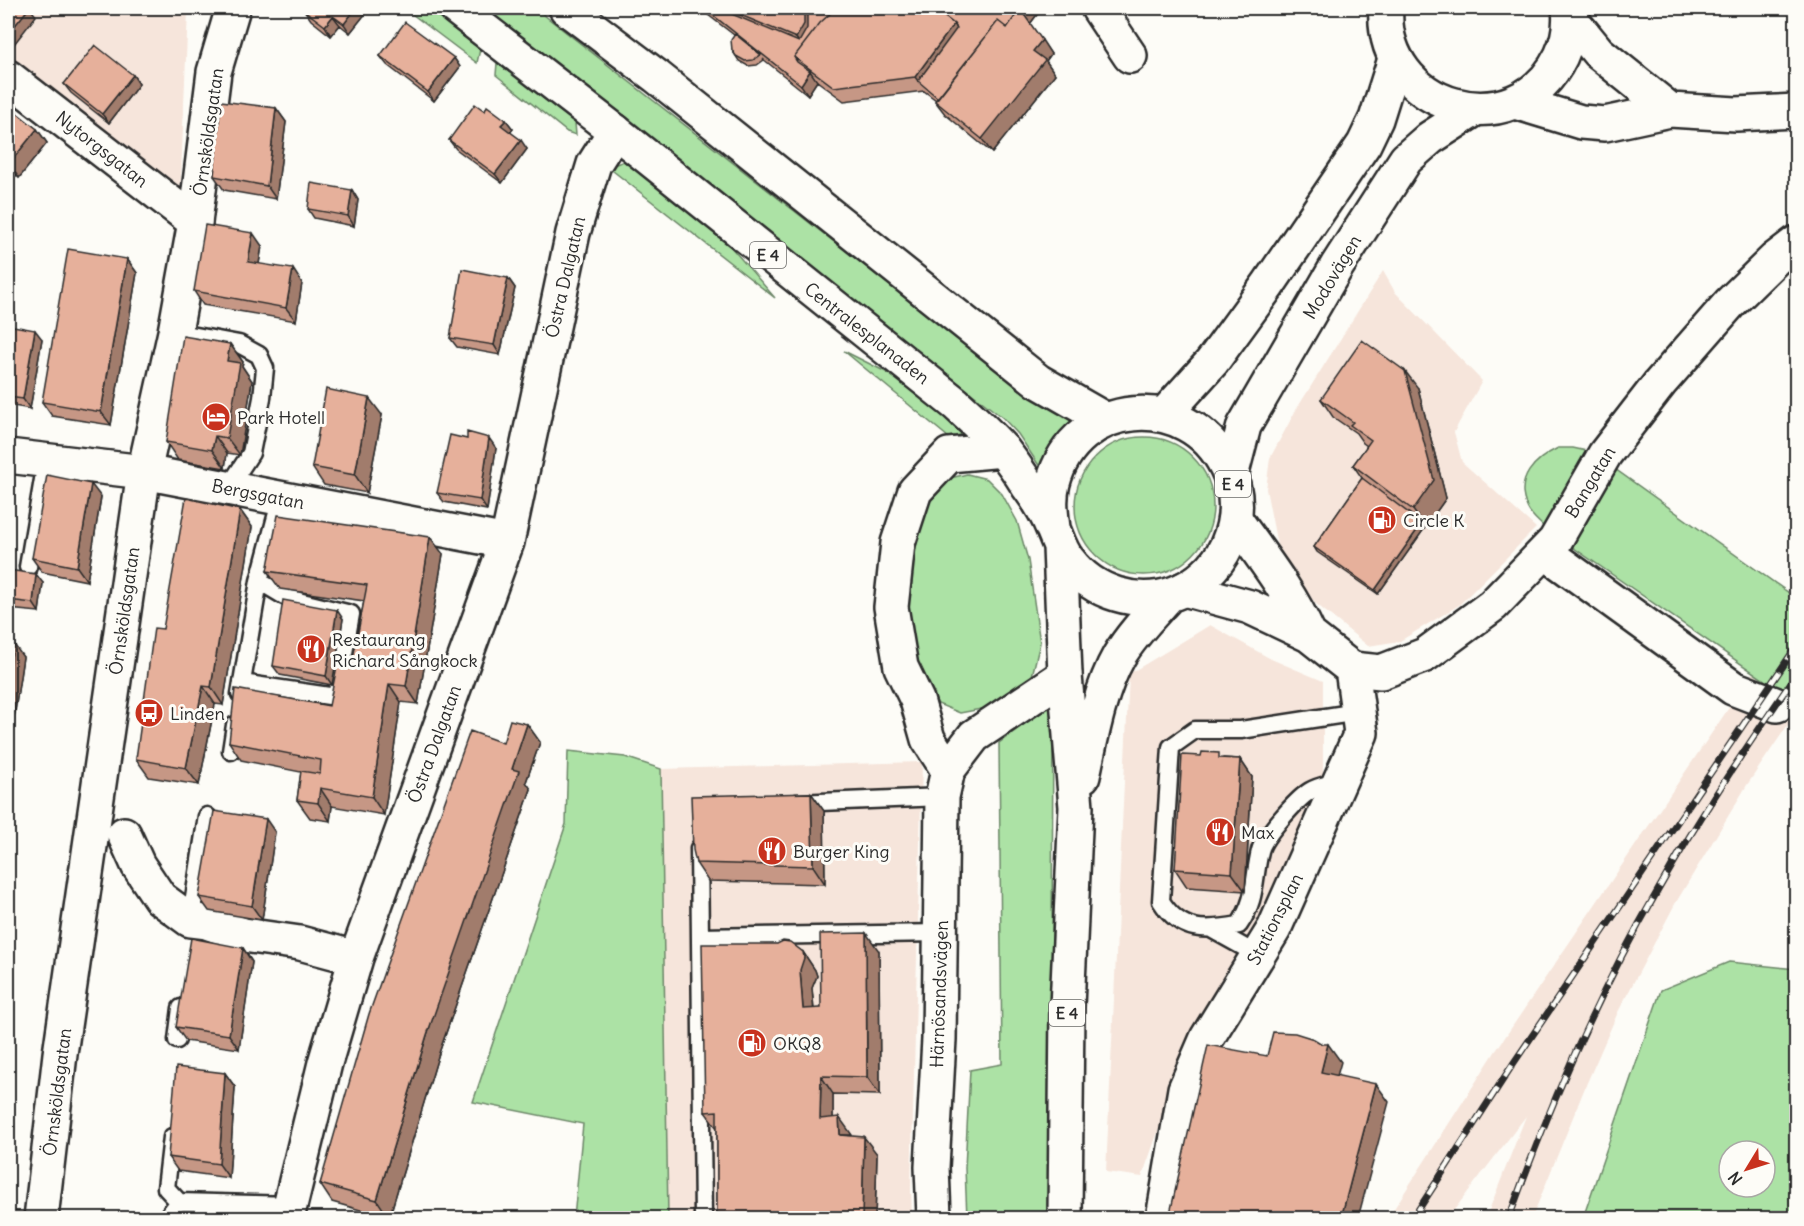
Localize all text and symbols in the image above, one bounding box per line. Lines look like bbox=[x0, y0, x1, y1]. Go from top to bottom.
street label: Örnsköldsgatan bbox=[188, 67, 228, 197]
street label: Nytorgsgatan bbox=[51, 106, 153, 192]
street label: Östra Dalgatan bbox=[540, 214, 590, 340]
street label: Modovägen bbox=[1298, 231, 1366, 323]
road number: E 4 bbox=[750, 242, 786, 268]
street label: Centralesplanaden bbox=[800, 277, 934, 389]
hotel icon: Park Hotell bbox=[200, 401, 232, 433]
place label: Park Hotell bbox=[237, 406, 325, 429]
street label: Bangatan bbox=[1560, 442, 1620, 522]
road number: E 4 bbox=[1215, 471, 1251, 497]
street label: Bergsgatan bbox=[210, 474, 306, 514]
fuel station icon: Circle K bbox=[1366, 504, 1398, 536]
place label: Circle K bbox=[1403, 509, 1464, 532]
street label: Örnsköldsgatan bbox=[104, 546, 144, 676]
place label: Restaurang Richard Sångkock bbox=[332, 628, 478, 672]
restaurant icon: Restaurang Richard Sångkock bbox=[295, 633, 327, 665]
street label: Östra Dalgatan bbox=[402, 682, 466, 806]
bus stop icon: Linden bbox=[133, 697, 165, 729]
place label: Linden bbox=[170, 702, 225, 725]
restaurant icon: Max bbox=[1204, 816, 1236, 848]
place label: Max bbox=[1241, 821, 1275, 844]
restaurant icon: Burger King bbox=[756, 835, 788, 867]
place label: Burger King bbox=[793, 840, 889, 863]
street label: Stationsplan bbox=[1242, 869, 1308, 969]
street label: Härnösandsvägen bbox=[925, 920, 953, 1068]
road number: E 4 bbox=[1049, 1000, 1085, 1026]
street label: Örnsköldsgatan bbox=[38, 1027, 76, 1157]
fuel station icon: OKQ8 bbox=[736, 1027, 768, 1059]
place label: OKQ8 bbox=[773, 1032, 822, 1055]
north arrow bbox=[1717, 1139, 1777, 1199]
text: N bbox=[1724, 1168, 1746, 1189]

